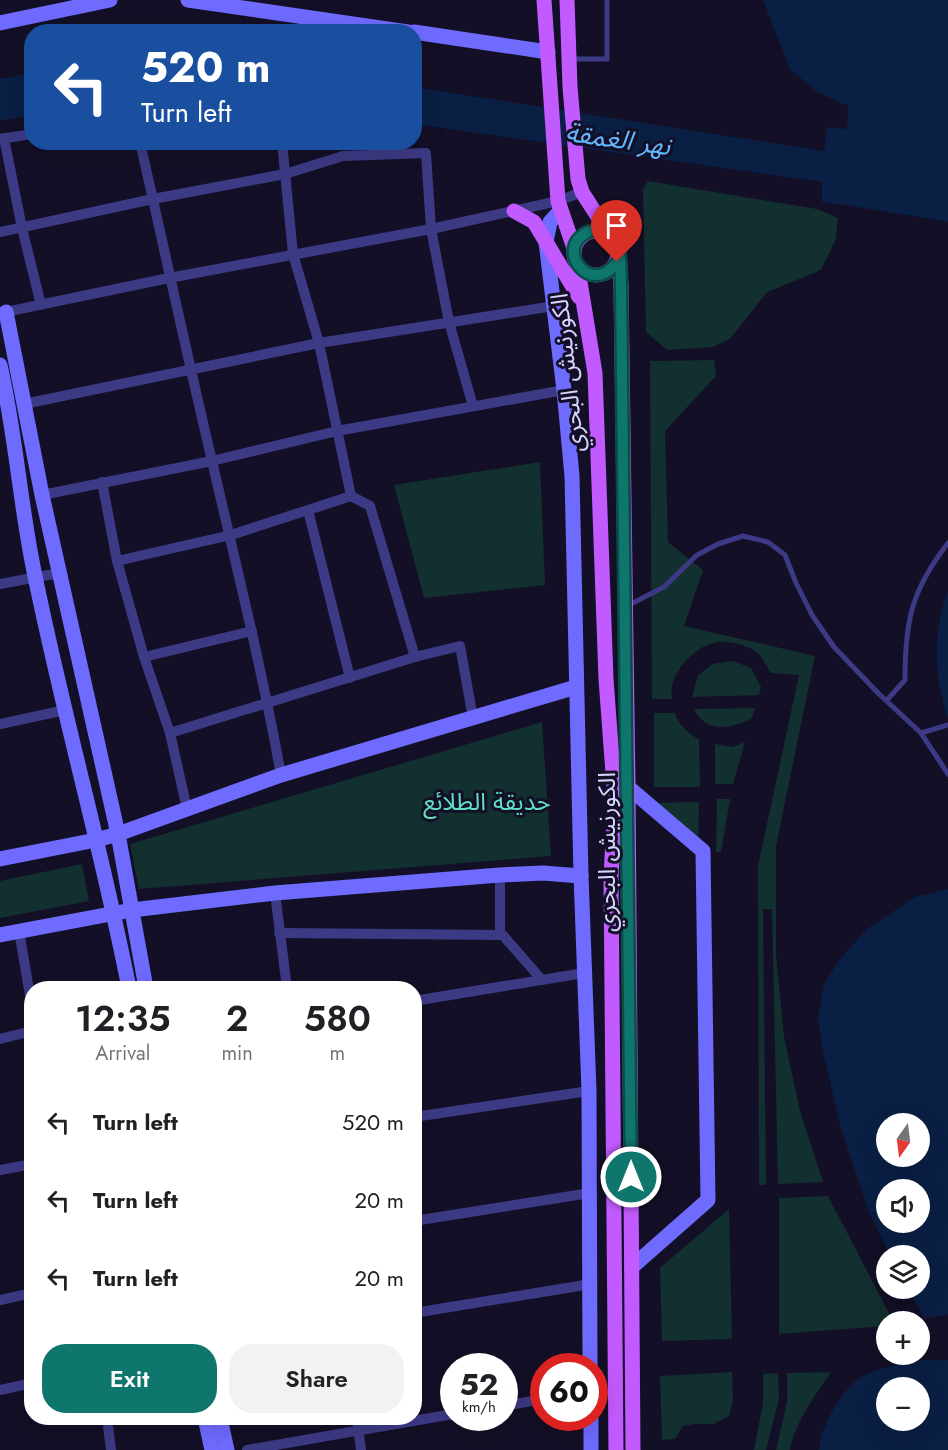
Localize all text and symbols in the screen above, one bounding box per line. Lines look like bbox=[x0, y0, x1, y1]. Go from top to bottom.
text: 520 m bbox=[141, 37, 271, 98]
icon: left bbox=[42, 48, 120, 126]
text: Turn left bbox=[141, 93, 231, 132]
water label: نهر الغمقة bbox=[563, 113, 675, 165]
pin bbox=[591, 200, 642, 262]
icon: arrive bbox=[600, 209, 633, 242]
street label: الكورنيش البحري bbox=[541, 292, 594, 454]
street label: الكورنيش البحري bbox=[589, 772, 625, 932]
park label: حديقة الطلائع bbox=[423, 784, 551, 819]
text: 12:35 bbox=[75, 992, 171, 1044]
text: 2 bbox=[226, 992, 249, 1044]
text: 580 bbox=[304, 992, 371, 1044]
text: Arrival bbox=[95, 1039, 150, 1068]
text: min bbox=[222, 1039, 253, 1068]
text: m bbox=[330, 1039, 345, 1068]
icon: left bbox=[42, 1106, 75, 1139]
text: Turn left bbox=[93, 1106, 178, 1138]
text: 520 m bbox=[342, 1106, 404, 1138]
north arrow bbox=[876, 1113, 930, 1167]
map controls bbox=[876, 1113, 930, 1431]
position arrow bbox=[599, 1145, 663, 1209]
button: sound bbox=[876, 1179, 930, 1233]
icon: left bbox=[42, 1184, 75, 1217]
text: Turn left bbox=[93, 1184, 178, 1216]
text: 20 m bbox=[355, 1184, 404, 1216]
button: layers bbox=[876, 1245, 930, 1299]
icon: left bbox=[42, 1262, 75, 1295]
text: Turn left bbox=[93, 1262, 178, 1294]
text: 20 m bbox=[355, 1262, 404, 1294]
button: + bbox=[876, 1311, 930, 1365]
button: Exit bbox=[42, 1344, 217, 1413]
button: Share bbox=[229, 1344, 404, 1413]
speed limit sign: 60 bbox=[530, 1353, 608, 1431]
text: 52 bbox=[459, 1363, 499, 1406]
button: − bbox=[876, 1377, 930, 1431]
text: km/h bbox=[462, 1396, 496, 1418]

